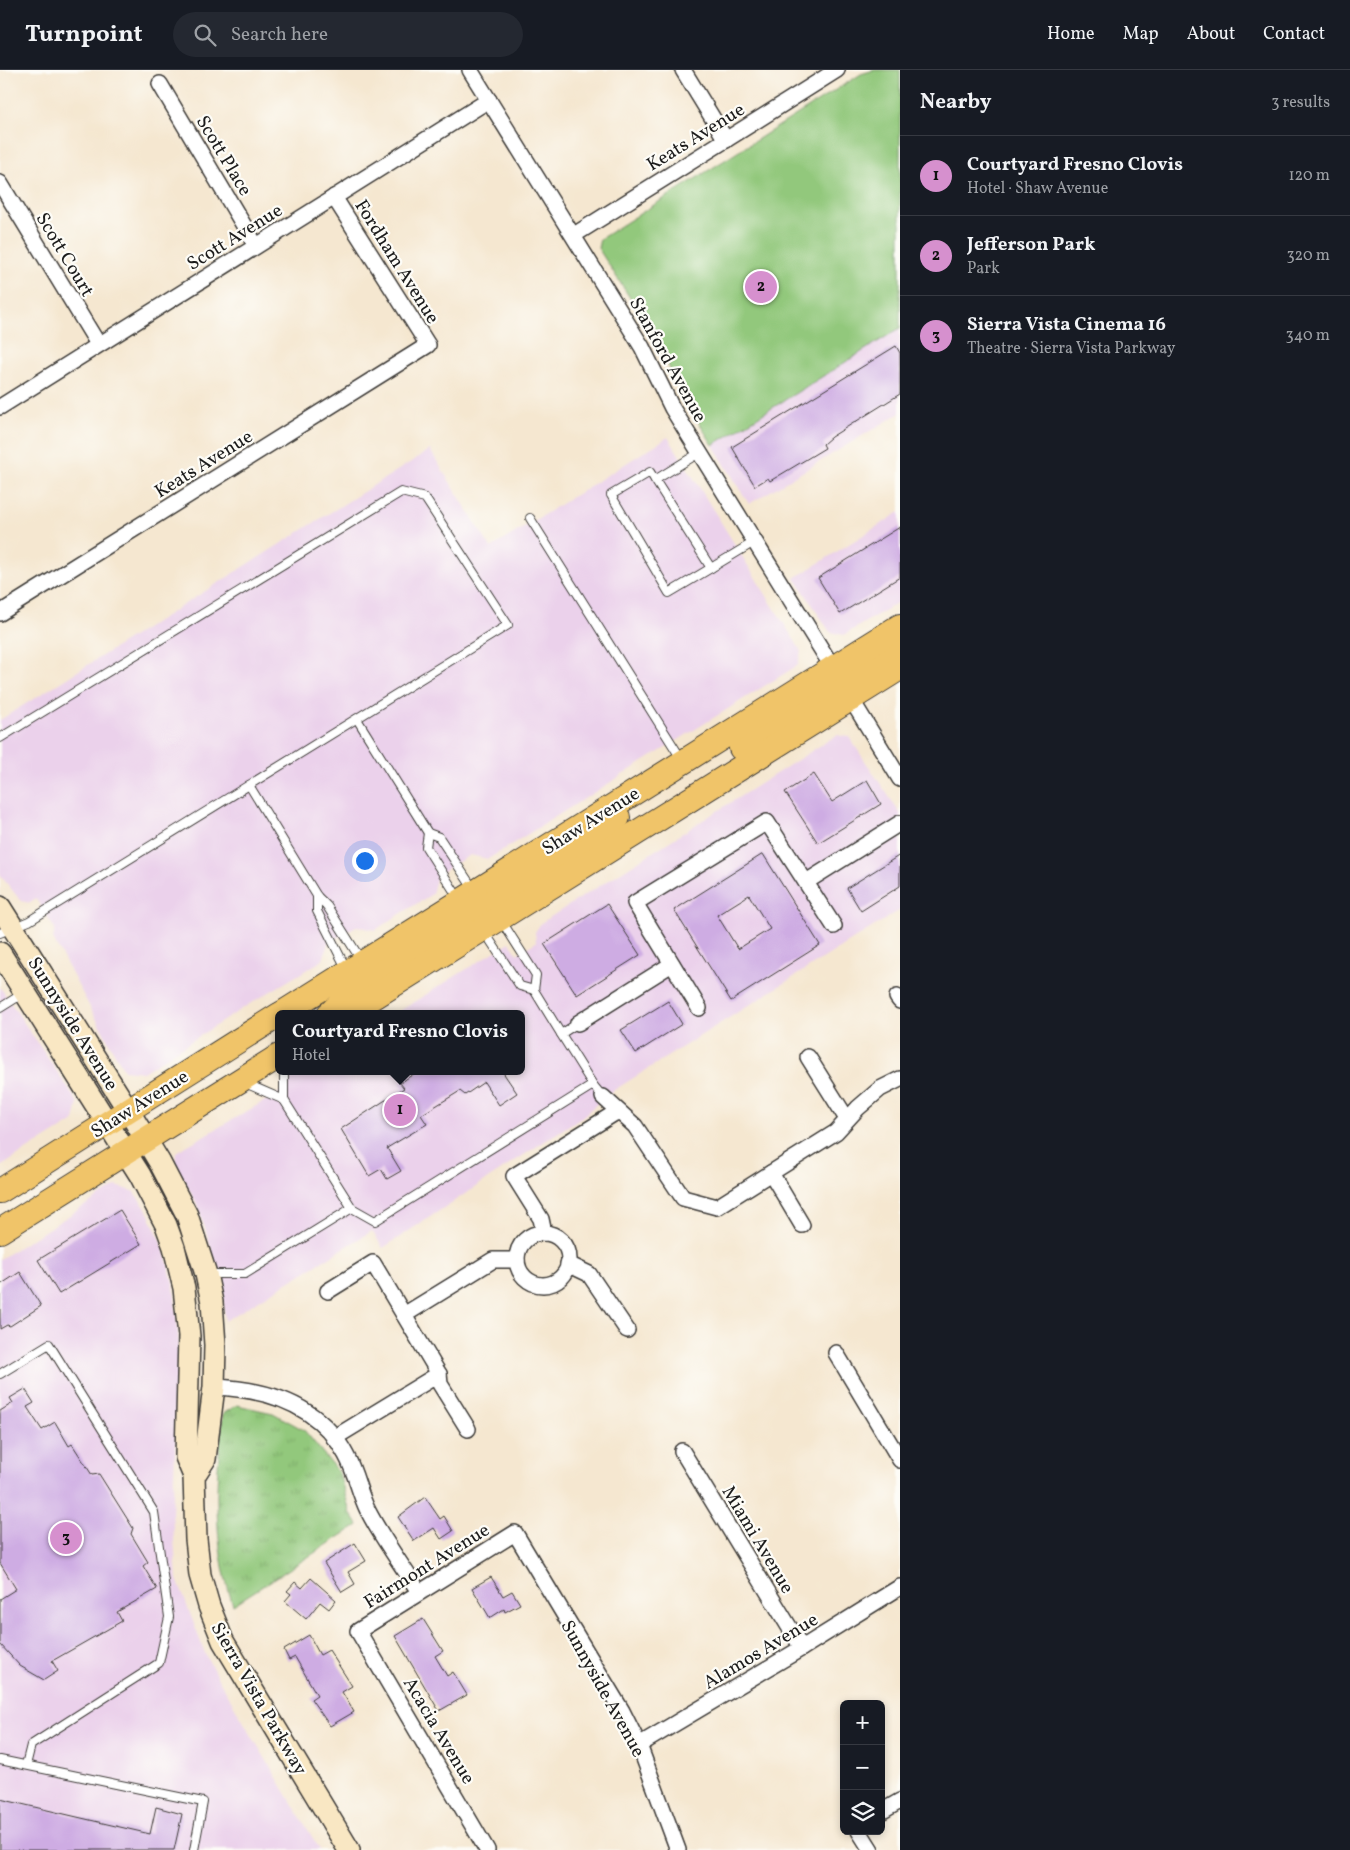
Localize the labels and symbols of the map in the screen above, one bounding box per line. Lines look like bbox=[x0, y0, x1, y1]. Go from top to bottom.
street label: Keats Avenue bbox=[642, 97, 750, 178]
street label: Scott Place bbox=[189, 111, 258, 201]
street label: Fordham Avenue bbox=[348, 195, 445, 329]
street label: Scott Avenue bbox=[182, 198, 288, 277]
street label: Scott Court bbox=[29, 208, 100, 302]
pin: 2 bbox=[745, 268, 777, 306]
street label: Stanford Avenue bbox=[622, 293, 712, 427]
street label: Keats Avenue bbox=[150, 424, 258, 505]
street label: Shaw Avenue bbox=[537, 781, 645, 862]
your location bbox=[352, 848, 378, 874]
street label: Sunnyside Avenue bbox=[21, 952, 124, 1096]
street label: Shaw Avenue bbox=[86, 1064, 194, 1145]
pin: 1 bbox=[384, 1091, 416, 1129]
street label: Miami Avenue bbox=[715, 1481, 800, 1599]
street label: Fairmont Avenue bbox=[359, 1518, 495, 1616]
pin: 3 bbox=[50, 1519, 82, 1557]
street label: Alamos Avenue bbox=[699, 1607, 823, 1696]
street label: Sunnyside Avenue bbox=[554, 1616, 651, 1762]
street label: Sierra Vista Parkway bbox=[204, 1618, 313, 1780]
street label: Acacia Avenue bbox=[396, 1673, 480, 1789]

